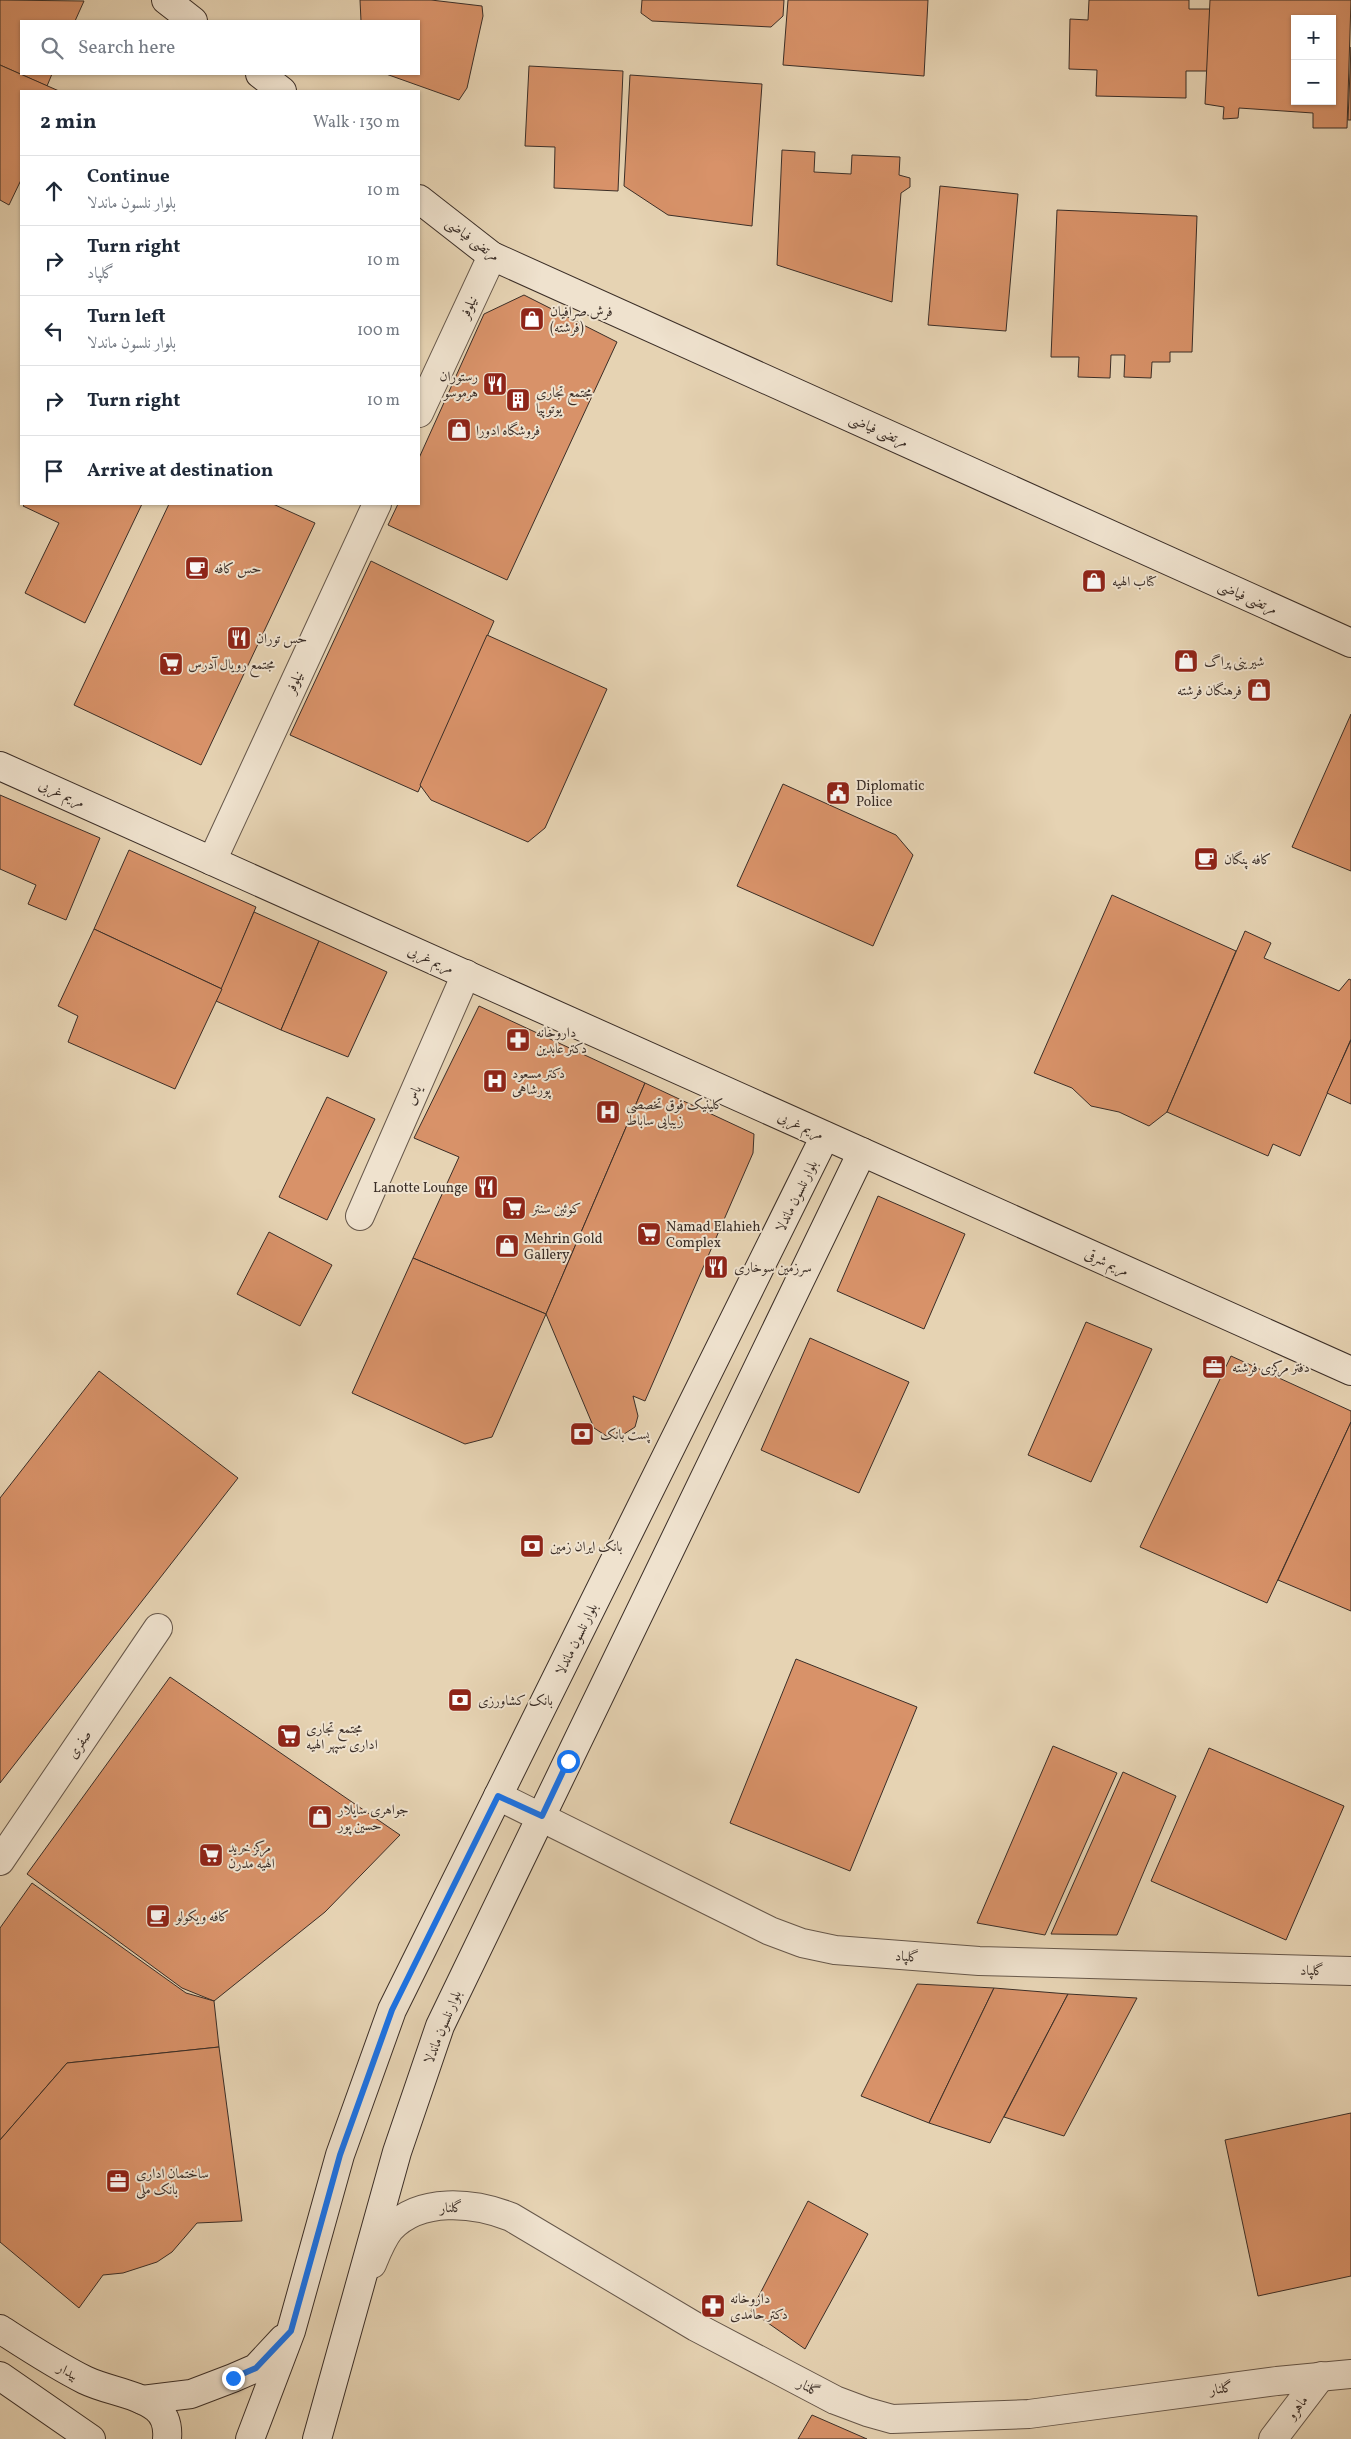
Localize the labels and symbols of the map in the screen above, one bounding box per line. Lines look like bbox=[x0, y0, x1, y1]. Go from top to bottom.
street label: مرتضی فیاضی bbox=[441, 214, 503, 266]
street label: نیلوفر bbox=[455, 293, 483, 324]
place label: فرش صرافیان (فرشته) bbox=[550, 303, 613, 338]
shop icon: فرش صرافیان (فرشته) bbox=[519, 306, 545, 332]
place label: رستوران هرموسو bbox=[440, 368, 478, 403]
restaurant icon: رستوران هرموسو bbox=[482, 371, 508, 397]
place label: مجتمع تجاری یوتوپیا bbox=[536, 384, 593, 419]
building icon: مجتمع تجاری یوتوپیا bbox=[505, 387, 531, 413]
street label: مرتضی فیاضی bbox=[846, 410, 911, 453]
shop icon: فروشگاه ادورا bbox=[446, 417, 472, 443]
place label: فروشگاه ادورا bbox=[476, 421, 540, 441]
cafe icon: حس کافه bbox=[184, 555, 210, 581]
place label: حس کافه bbox=[214, 560, 261, 579]
shop icon: کتاب الهیه bbox=[1081, 568, 1107, 594]
place label: کتاب الهیه bbox=[1112, 573, 1157, 592]
street label: مرتضی فیاضی bbox=[1215, 577, 1280, 620]
restaurant icon: حس توران bbox=[226, 625, 252, 651]
place label: حس توران bbox=[256, 630, 307, 649]
shop icon: شیرینی پراگ bbox=[1173, 648, 1199, 674]
supermarket icon: مجتمع رویال آدرس bbox=[158, 651, 184, 677]
place label: شیرینی پراگ bbox=[1204, 653, 1264, 672]
place label: مجتمع رویال آدرس bbox=[188, 656, 275, 678]
street label: نیلوفر bbox=[281, 668, 309, 699]
shop icon: فرهنگان فرشته bbox=[1246, 677, 1272, 703]
place label: فرهنگان فرشته bbox=[1177, 681, 1242, 701]
street label: مریم غربی bbox=[35, 776, 88, 815]
place label: Diplomatic Police bbox=[856, 777, 925, 812]
public building icon: Diplomatic Police bbox=[825, 780, 851, 806]
cafe icon: کافه پنگان bbox=[1193, 846, 1219, 872]
place label: کافه پنگان bbox=[1224, 850, 1272, 870]
street label: مریم غربی bbox=[404, 942, 457, 981]
place label: داروخانه دکتر عابدین bbox=[536, 1024, 587, 1059]
pharmacy icon: داروخانه دکتر عابدین bbox=[505, 1027, 531, 1053]
place label: دکتر مسعود پورشاهی bbox=[512, 1065, 565, 1100]
hospital icon: دکتر مسعود پورشاهی bbox=[482, 1068, 508, 1094]
street label: یاس bbox=[402, 1082, 428, 1109]
place label: کلینیک فوق تخصصی زیبایی ساباط bbox=[626, 1096, 724, 1131]
hospital icon: کلینیک فوق تخصصی زیبایی ساباط bbox=[595, 1099, 621, 1125]
street label: مریم غربی bbox=[774, 1108, 827, 1147]
street label: بلوار نلسون ماندلا bbox=[772, 1157, 823, 1236]
restaurant icon: Lanotte Lounge bbox=[473, 1174, 499, 1200]
place label: Lanotte Lounge bbox=[373, 1179, 468, 1198]
supermarket icon: کوئین سنتر bbox=[501, 1195, 527, 1221]
place label: کوئین سنتر bbox=[530, 1200, 581, 1219]
place label: Namad Elahieh Complex bbox=[666, 1218, 761, 1253]
supermarket icon: Namad Elahieh Complex bbox=[636, 1221, 662, 1247]
place label: Mehrin Gold Gallery bbox=[524, 1230, 603, 1265]
shop icon: Mehrin Gold Gallery bbox=[494, 1233, 520, 1259]
street label: مریم شرقی bbox=[1081, 1245, 1132, 1283]
restaurant icon: سرزمین سوخاری bbox=[703, 1254, 729, 1280]
place label: سرزمین سوخاری bbox=[734, 1259, 812, 1278]
office icon: دفتر مرکزی فرشته bbox=[1201, 1354, 1227, 1380]
place label: دفتر مرکزی فرشته bbox=[1232, 1359, 1310, 1378]
bank icon: پست بانک bbox=[569, 1421, 595, 1447]
place label: پست بانک bbox=[600, 1426, 650, 1445]
bank icon: بانک ایران زمین bbox=[519, 1533, 545, 1559]
place label: بانک ایران زمین bbox=[550, 1538, 623, 1557]
street label: بلوار نلسون ماندلا bbox=[552, 1600, 603, 1679]
bank icon: بانک کشاورزی bbox=[447, 1687, 473, 1713]
place label: بانک کشاورزی bbox=[478, 1692, 553, 1711]
place label: مجتمع تجاری اداری سپهر الهیه bbox=[306, 1720, 378, 1755]
supermarket icon: مجتمع تجاری اداری سپهر الهیه bbox=[276, 1723, 302, 1749]
street label: صفری bbox=[64, 1727, 97, 1763]
route start bbox=[557, 1750, 580, 1773]
place label: جواهری سایلار حسین پور bbox=[336, 1801, 409, 1836]
shop icon: جواهری سایلار حسین پور bbox=[307, 1804, 333, 1830]
place label: مرکز خرید الهیه مدرن bbox=[228, 1839, 275, 1874]
supermarket icon: مرکز خرید الهیه مدرن bbox=[198, 1842, 224, 1868]
cafe icon: کافه ویکولو bbox=[145, 1903, 171, 1929]
place label: کافه ویکولو bbox=[174, 1908, 229, 1927]
street label: گلپاد bbox=[894, 1947, 919, 1968]
street label: گلپاد bbox=[1300, 1962, 1324, 1981]
street label: بلوار نلسون ماندلا bbox=[420, 1988, 467, 2067]
place label: ساختمان اداری بانک ملی bbox=[136, 2165, 209, 2200]
office icon: ساختمان اداری بانک ملی bbox=[105, 2168, 131, 2194]
street label: گلنار bbox=[437, 2199, 463, 2218]
place label: داروخانه دکتر حامدی bbox=[730, 2290, 788, 2325]
pharmacy icon: داروخانه دکتر حامدی bbox=[700, 2293, 726, 2319]
street label: بیدار bbox=[52, 2358, 81, 2386]
route end bbox=[222, 2367, 245, 2390]
street label: گلنار bbox=[792, 2374, 823, 2402]
street label: گلنار bbox=[1206, 2378, 1234, 2401]
street label: ماهرو bbox=[1282, 2392, 1313, 2425]

